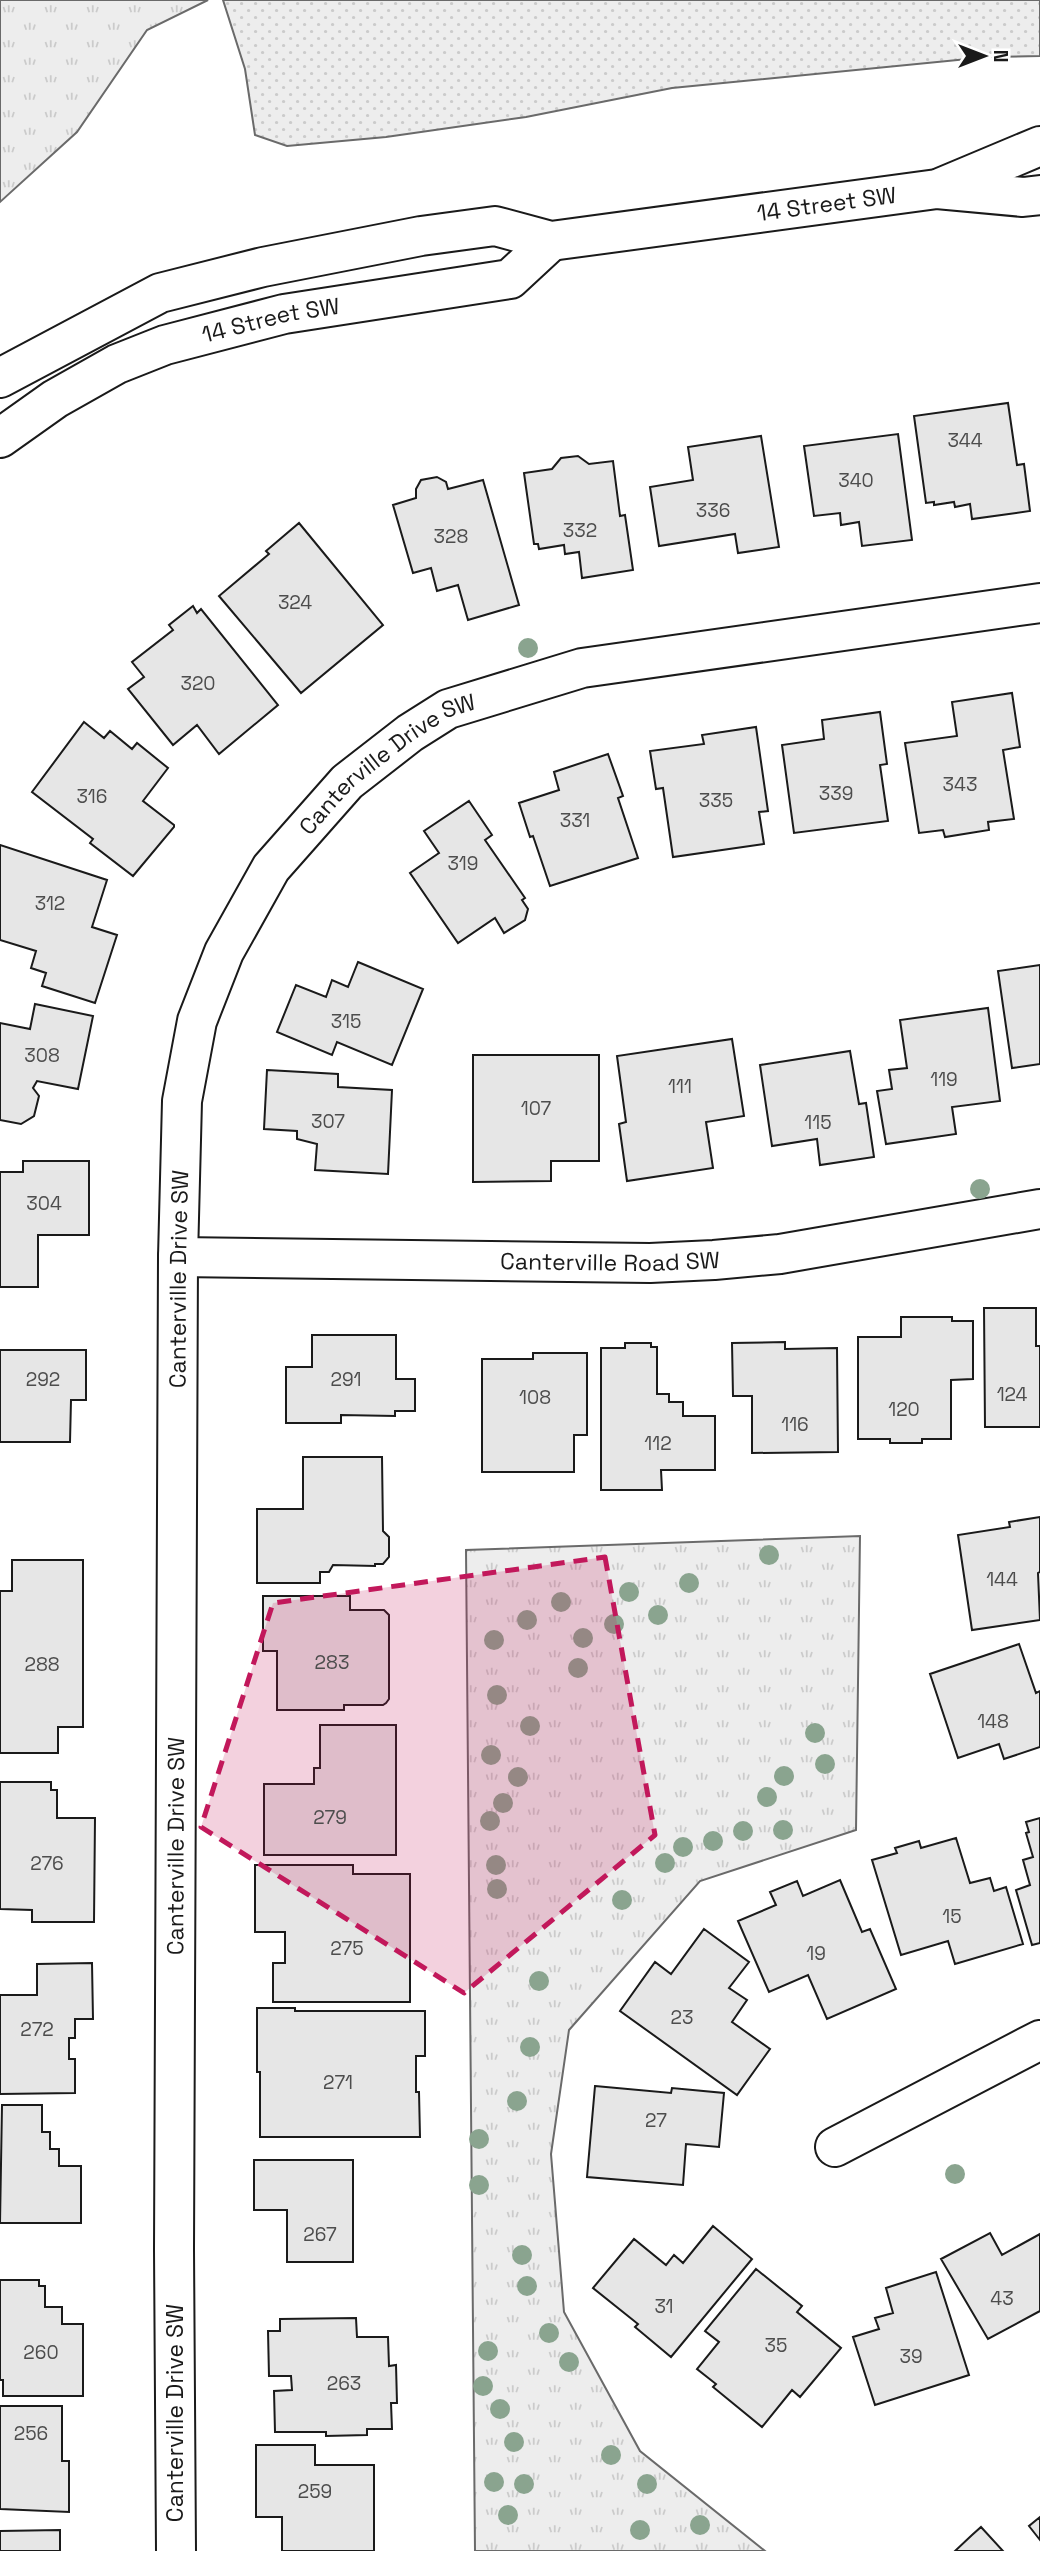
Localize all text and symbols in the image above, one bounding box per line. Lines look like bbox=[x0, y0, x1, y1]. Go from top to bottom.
north arrow bbox=[949, 21, 1019, 91]
text: N bbox=[988, 50, 1013, 62]
street label: 14 Street SW bbox=[755, 180, 898, 228]
street label: 14 Street SW bbox=[199, 291, 342, 350]
house number: 344 bbox=[947, 428, 983, 453]
house number: 340 bbox=[838, 468, 874, 493]
house number: 336 bbox=[696, 498, 730, 523]
house number: 332 bbox=[563, 518, 597, 543]
house number: 328 bbox=[434, 524, 468, 549]
house number: 324 bbox=[278, 590, 312, 615]
house number: 320 bbox=[180, 671, 216, 696]
street label: Canterville Drive SW bbox=[292, 687, 479, 841]
house number: 343 bbox=[943, 772, 977, 797]
house number: 339 bbox=[819, 781, 853, 806]
house number: 316 bbox=[77, 784, 107, 809]
house number: 335 bbox=[699, 788, 733, 813]
house number: 331 bbox=[560, 808, 590, 833]
house number: 319 bbox=[448, 851, 478, 876]
house number: 312 bbox=[35, 891, 65, 916]
house number: 315 bbox=[331, 1009, 361, 1034]
house number: 308 bbox=[24, 1043, 60, 1068]
house number: 119 bbox=[930, 1067, 958, 1092]
house number: 111 bbox=[668, 1074, 692, 1099]
house number: 107 bbox=[521, 1096, 552, 1121]
house number: 307 bbox=[311, 1109, 345, 1134]
house number: 115 bbox=[804, 1110, 832, 1135]
street label: Canterville Drive SW bbox=[162, 1169, 195, 1388]
house number: 304 bbox=[26, 1191, 62, 1216]
street label: Canterville Road SW bbox=[500, 1245, 720, 1278]
house number: 292 bbox=[26, 1367, 60, 1392]
house number: 291 bbox=[331, 1367, 361, 1392]
house number: 124 bbox=[997, 1382, 1027, 1407]
house number: 108 bbox=[519, 1385, 551, 1410]
house number: 120 bbox=[888, 1397, 920, 1422]
house number: 116 bbox=[781, 1412, 809, 1437]
house number: 112 bbox=[644, 1431, 672, 1456]
house number: 144 bbox=[986, 1567, 1018, 1592]
house number: 283 bbox=[315, 1650, 349, 1675]
house number: 288 bbox=[24, 1652, 60, 1677]
house number: 148 bbox=[977, 1709, 1009, 1734]
street label: Canterville Drive SW bbox=[160, 1737, 191, 1955]
house number: 279 bbox=[313, 1805, 347, 1830]
house number: 276 bbox=[30, 1851, 64, 1876]
house number: 15 bbox=[942, 1904, 962, 1929]
house number: 275 bbox=[330, 1936, 364, 1961]
house number: 19 bbox=[806, 1941, 826, 1966]
house number: 23 bbox=[671, 2005, 693, 2030]
house number: 272 bbox=[20, 2017, 54, 2042]
house number: 271 bbox=[323, 2070, 353, 2095]
house number: 27 bbox=[645, 2108, 667, 2133]
house number: 267 bbox=[303, 2222, 337, 2247]
house number: 43 bbox=[990, 2286, 1014, 2311]
house number: 31 bbox=[654, 2294, 674, 2319]
street label: Canterville Drive SW bbox=[160, 2304, 190, 2522]
house number: 35 bbox=[765, 2333, 787, 2358]
house number: 260 bbox=[23, 2340, 59, 2365]
house number: 39 bbox=[899, 2344, 923, 2369]
house number: 263 bbox=[327, 2371, 361, 2396]
house number: 256 bbox=[14, 2421, 48, 2446]
house number: 259 bbox=[298, 2479, 332, 2504]

